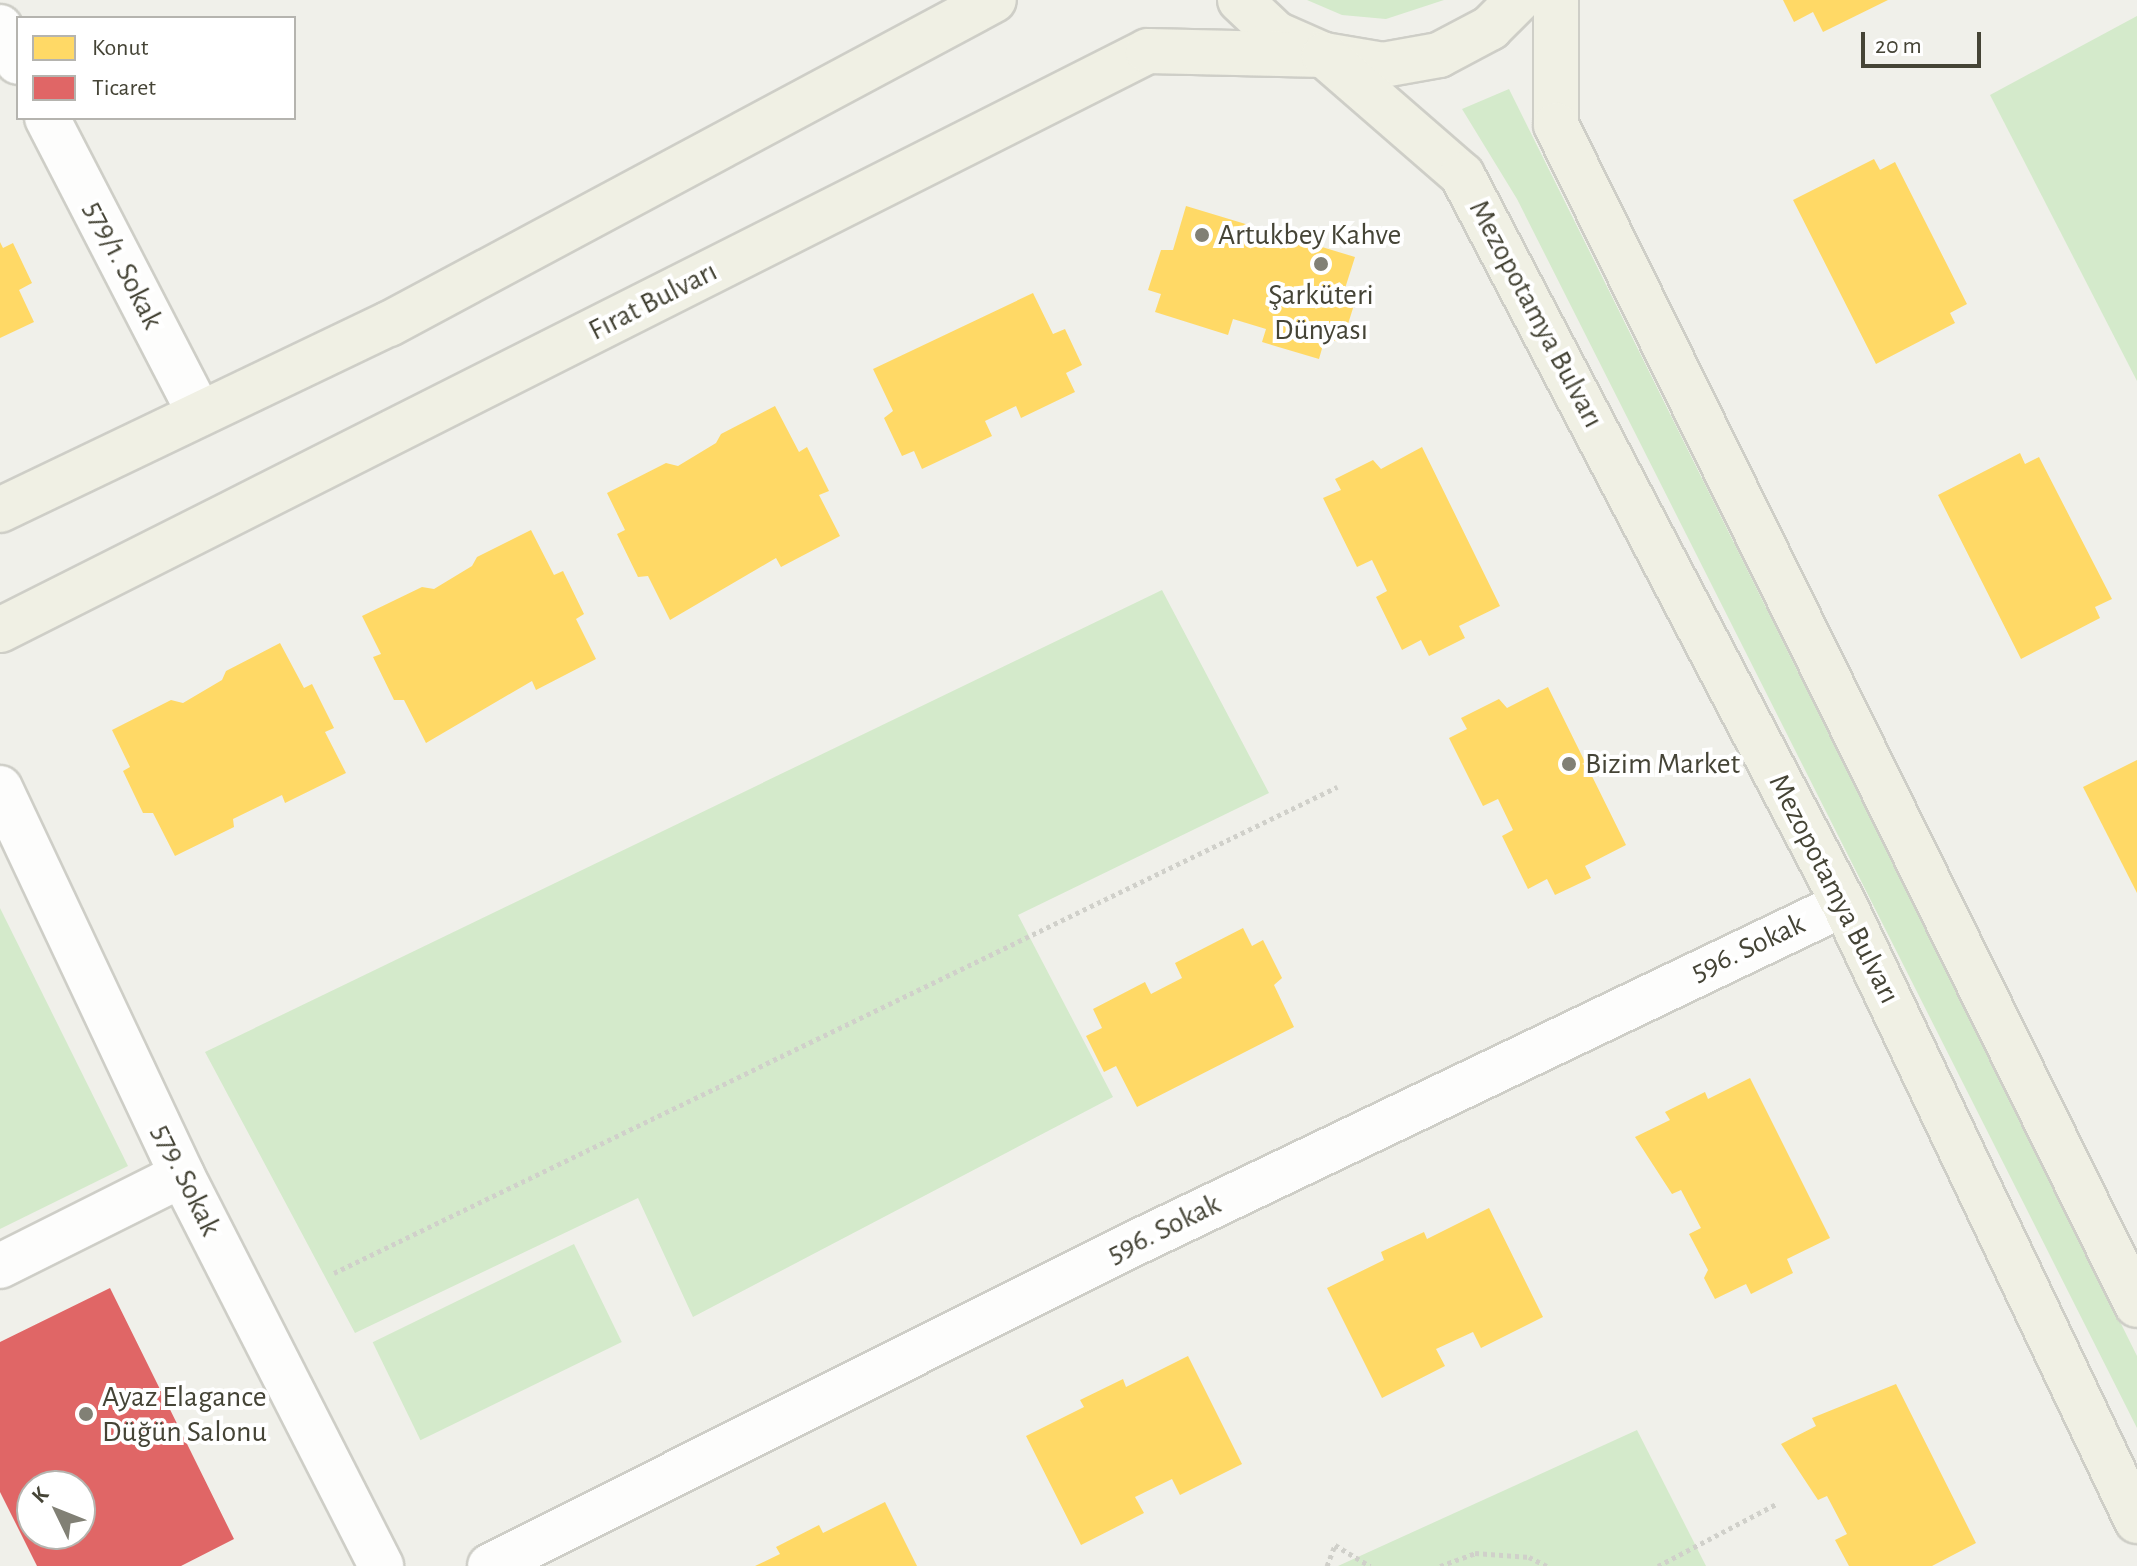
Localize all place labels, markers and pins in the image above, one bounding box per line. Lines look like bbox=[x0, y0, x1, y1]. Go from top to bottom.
place label: Artukbey Kahve bbox=[1218, 217, 1401, 253]
marker: Artukbey Kahve bbox=[1193, 226, 1211, 244]
marker: Şarküteri Dünyası bbox=[1312, 255, 1330, 273]
place label: Şarküteri Dünyası bbox=[1268, 277, 1374, 348]
place label: Bizim Market bbox=[1585, 746, 1740, 782]
marker: Bizim Market bbox=[1560, 755, 1578, 773]
place label: Ayaz Elagance Düğün Salonu bbox=[102, 1379, 267, 1450]
marker: Ayaz Elagance Düğün Salonu bbox=[77, 1405, 95, 1423]

